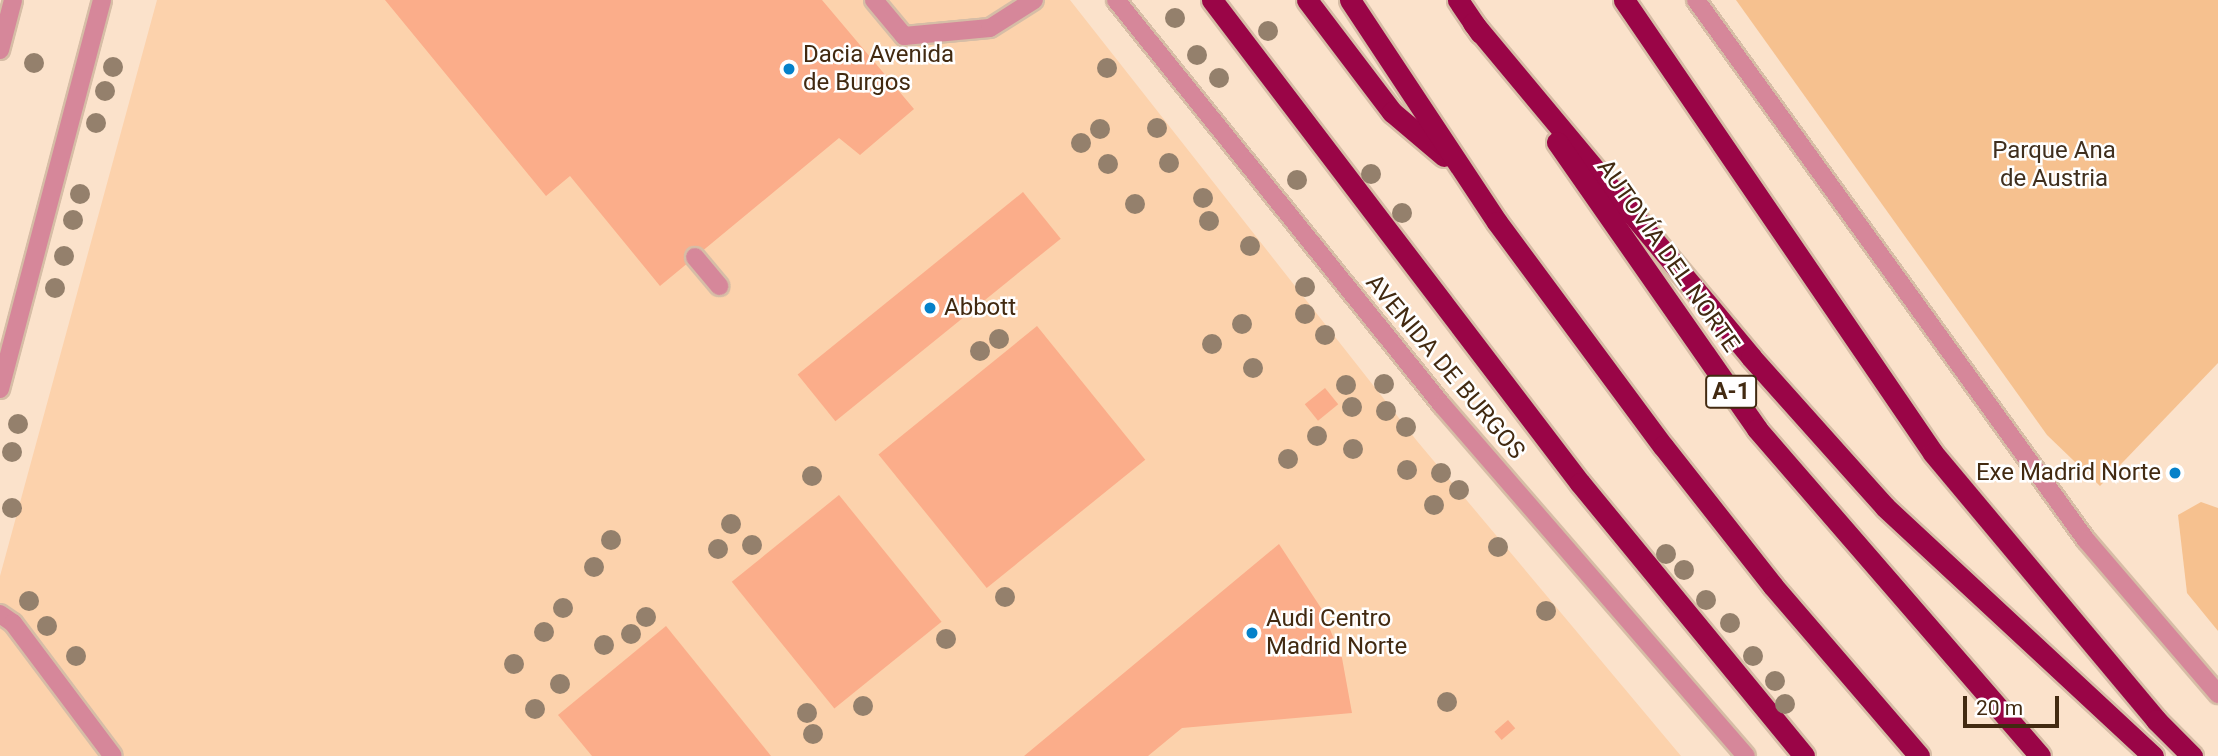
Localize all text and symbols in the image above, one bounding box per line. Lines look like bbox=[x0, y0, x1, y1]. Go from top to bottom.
place label: Dacia Avenida de Burgos bbox=[803, 41, 954, 97]
marker: Dacia Avenida de Burgos bbox=[781, 61, 797, 77]
park label: Parque Ana de Austria bbox=[1992, 137, 2116, 193]
street label: AUTOVÍA DEL NORTE bbox=[1591, 154, 1745, 358]
street label: AVENIDA DE BURGOS bbox=[1359, 269, 1531, 465]
place label: Abbott bbox=[944, 294, 1016, 322]
marker: Abbott bbox=[922, 300, 938, 316]
road number: A-1 bbox=[1705, 372, 1757, 412]
place label: Exe Madrid Norte bbox=[1976, 459, 2161, 487]
marker: Exe Madrid Norte bbox=[2167, 465, 2183, 481]
place label: Audi Centro Madrid Norte bbox=[1266, 605, 1407, 661]
marker: Audi Centro Madrid Norte bbox=[1244, 625, 1260, 641]
scale bar bbox=[1966, 682, 2062, 726]
text: 20 m bbox=[1976, 696, 2023, 720]

